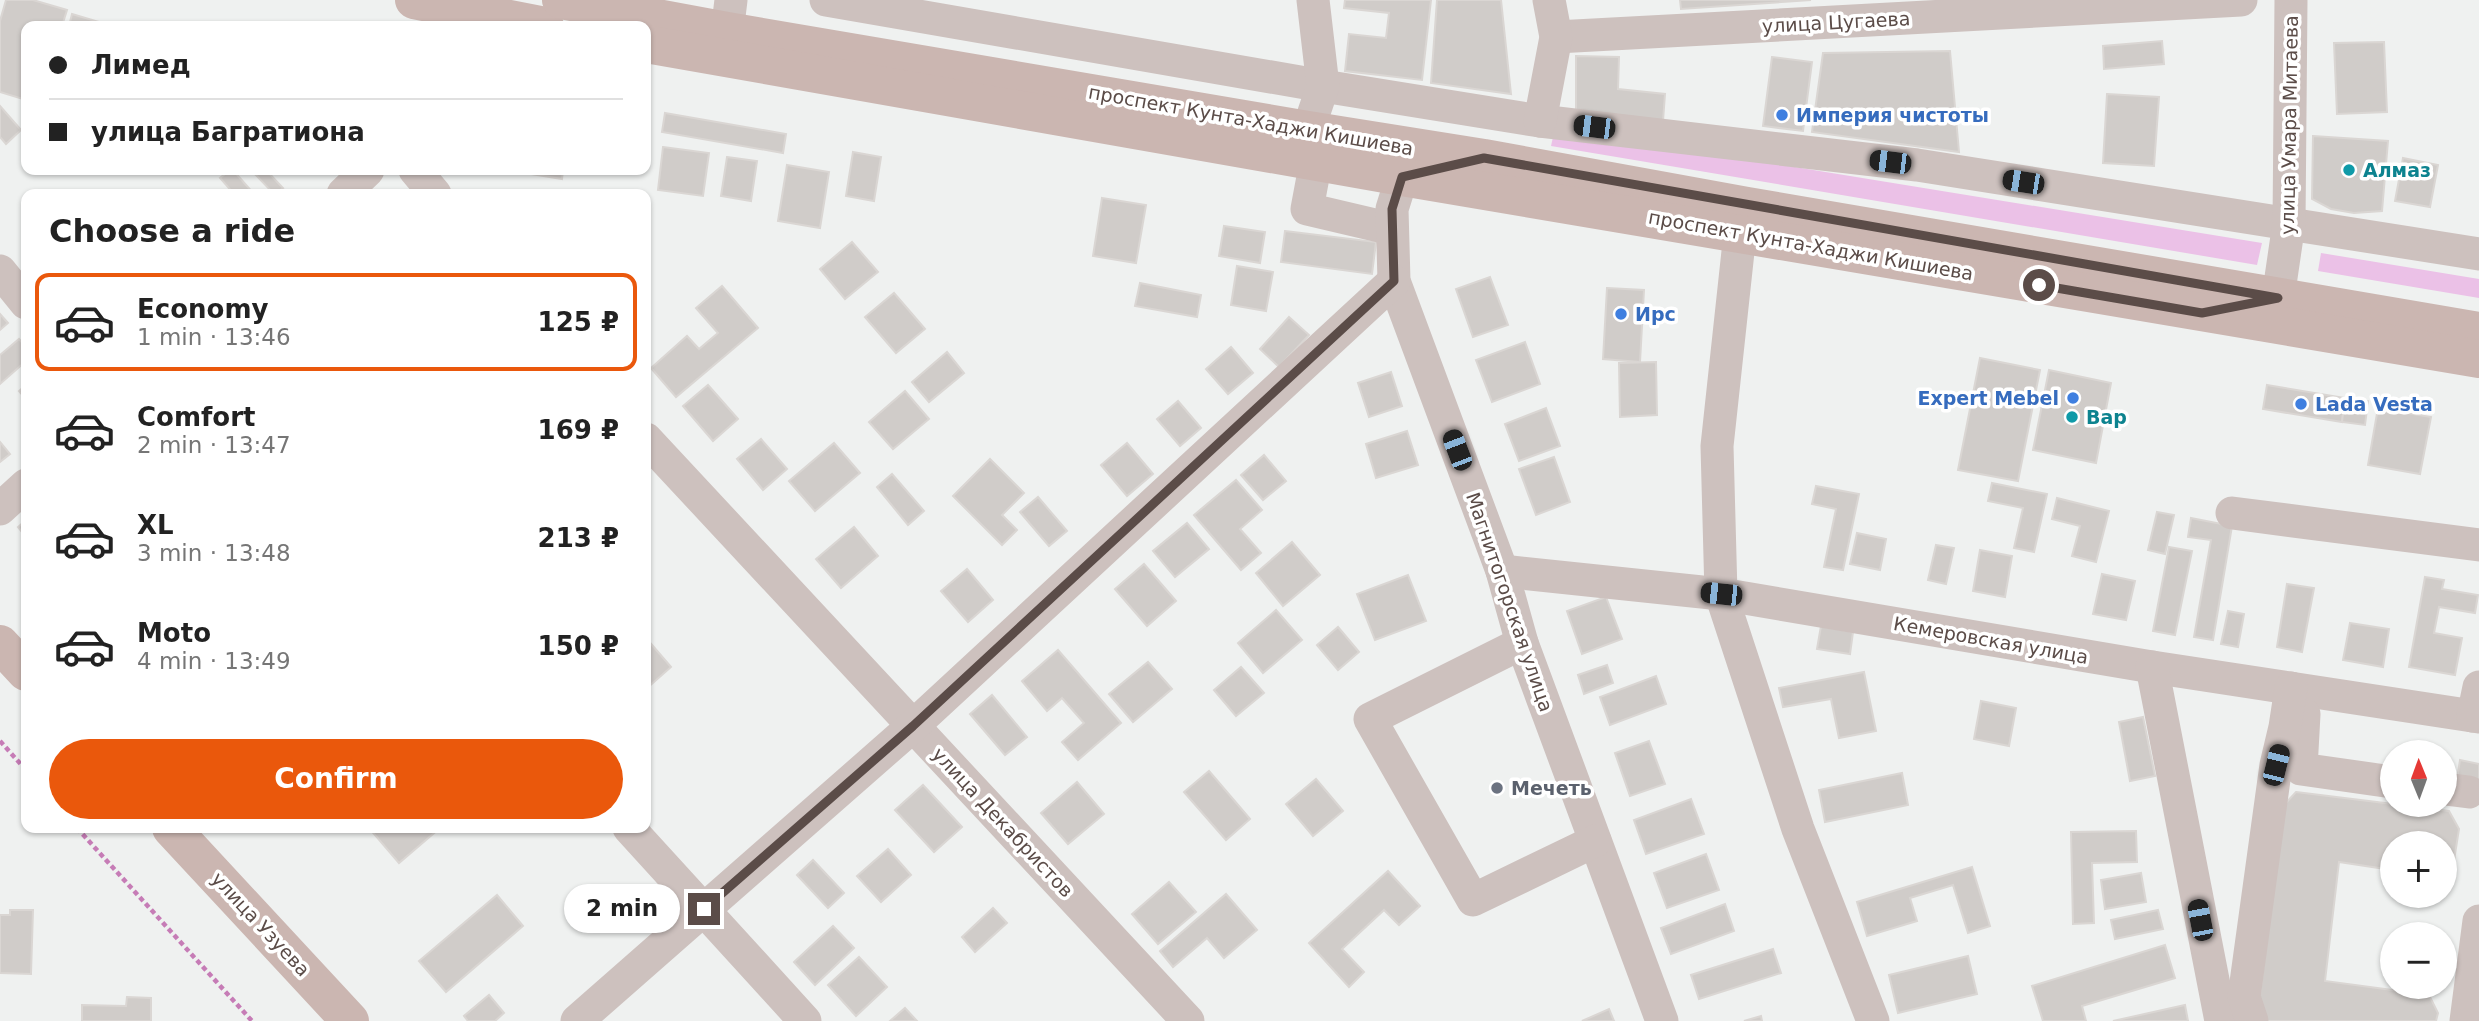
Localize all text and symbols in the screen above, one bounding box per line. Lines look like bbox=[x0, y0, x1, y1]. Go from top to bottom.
street label: улица Цугаева bbox=[1761, 7, 1911, 37]
street label: улица Умара Митаева bbox=[2276, 15, 2302, 235]
text: Лимед bbox=[91, 50, 191, 80]
street label: проспект Кунта-Хаджи Кишиева bbox=[1087, 81, 1415, 159]
place label: Империя чистоты bbox=[1796, 104, 1989, 126]
marker: Империя чистоты bbox=[1774, 107, 1790, 123]
car bbox=[1572, 114, 1617, 140]
text: улица Багратиона bbox=[91, 117, 365, 147]
car bbox=[1868, 149, 1913, 175]
place label: Алмаз bbox=[2363, 159, 2431, 181]
marker: Алмаз bbox=[2341, 162, 2357, 178]
car bbox=[2001, 168, 2046, 196]
street label: проспект Кунта-Хаджи Кишиева bbox=[1647, 206, 1975, 284]
text: Choose a ride bbox=[49, 212, 295, 250]
route start bbox=[2023, 269, 2055, 301]
icon: car bbox=[53, 291, 116, 354]
text: Economy bbox=[137, 294, 268, 324]
place label: Ирс bbox=[1635, 303, 1676, 325]
marker: Ирс bbox=[1613, 306, 1629, 322]
text: 125 ₽ bbox=[538, 307, 619, 337]
text: 1 min · 13:46 bbox=[137, 324, 291, 350]
place label: Expert Mebel bbox=[1917, 387, 2059, 409]
marker: Expert Mebel bbox=[2065, 390, 2081, 406]
place label: Lada Vesta bbox=[2315, 393, 2433, 415]
marker: Lada Vesta bbox=[2293, 396, 2309, 412]
icon: car bbox=[53, 399, 116, 462]
text: Comfort bbox=[137, 402, 255, 432]
place label: Вар bbox=[2086, 406, 2127, 428]
marker: Вар bbox=[2064, 409, 2080, 425]
text: 169 ₽ bbox=[538, 415, 619, 445]
car bbox=[1440, 427, 1475, 473]
text: 2 min · 13:47 bbox=[137, 432, 291, 458]
street label: Магнитогорская улица bbox=[1462, 489, 1558, 715]
icon: car bbox=[53, 507, 116, 570]
text: XL bbox=[137, 510, 174, 540]
text: 213 ₽ bbox=[538, 523, 619, 553]
text: 3 min · 13:48 bbox=[137, 540, 291, 566]
car bbox=[1700, 581, 1743, 607]
street label: Кемеровская улица bbox=[1892, 612, 2090, 668]
icon: car bbox=[53, 615, 116, 678]
text: Moto bbox=[137, 618, 211, 648]
text: 150 ₽ bbox=[538, 631, 619, 661]
text: 4 min · 13:49 bbox=[137, 648, 291, 674]
button: Confirm bbox=[49, 739, 623, 819]
north arrow bbox=[2380, 740, 2457, 817]
map controls bbox=[2380, 740, 2457, 999]
car bbox=[2261, 742, 2292, 788]
street label: улица Декабристов bbox=[928, 743, 1078, 901]
place label: Мечеть bbox=[1511, 777, 1592, 799]
marker: Мечеть bbox=[1489, 780, 1505, 796]
button: + bbox=[2380, 831, 2457, 908]
street label: улица Узуева bbox=[207, 868, 315, 980]
callout: 2 min bbox=[564, 884, 680, 934]
route end bbox=[688, 893, 720, 925]
text: 2 min bbox=[586, 895, 658, 921]
car bbox=[2186, 897, 2215, 943]
button: − bbox=[2380, 922, 2457, 999]

